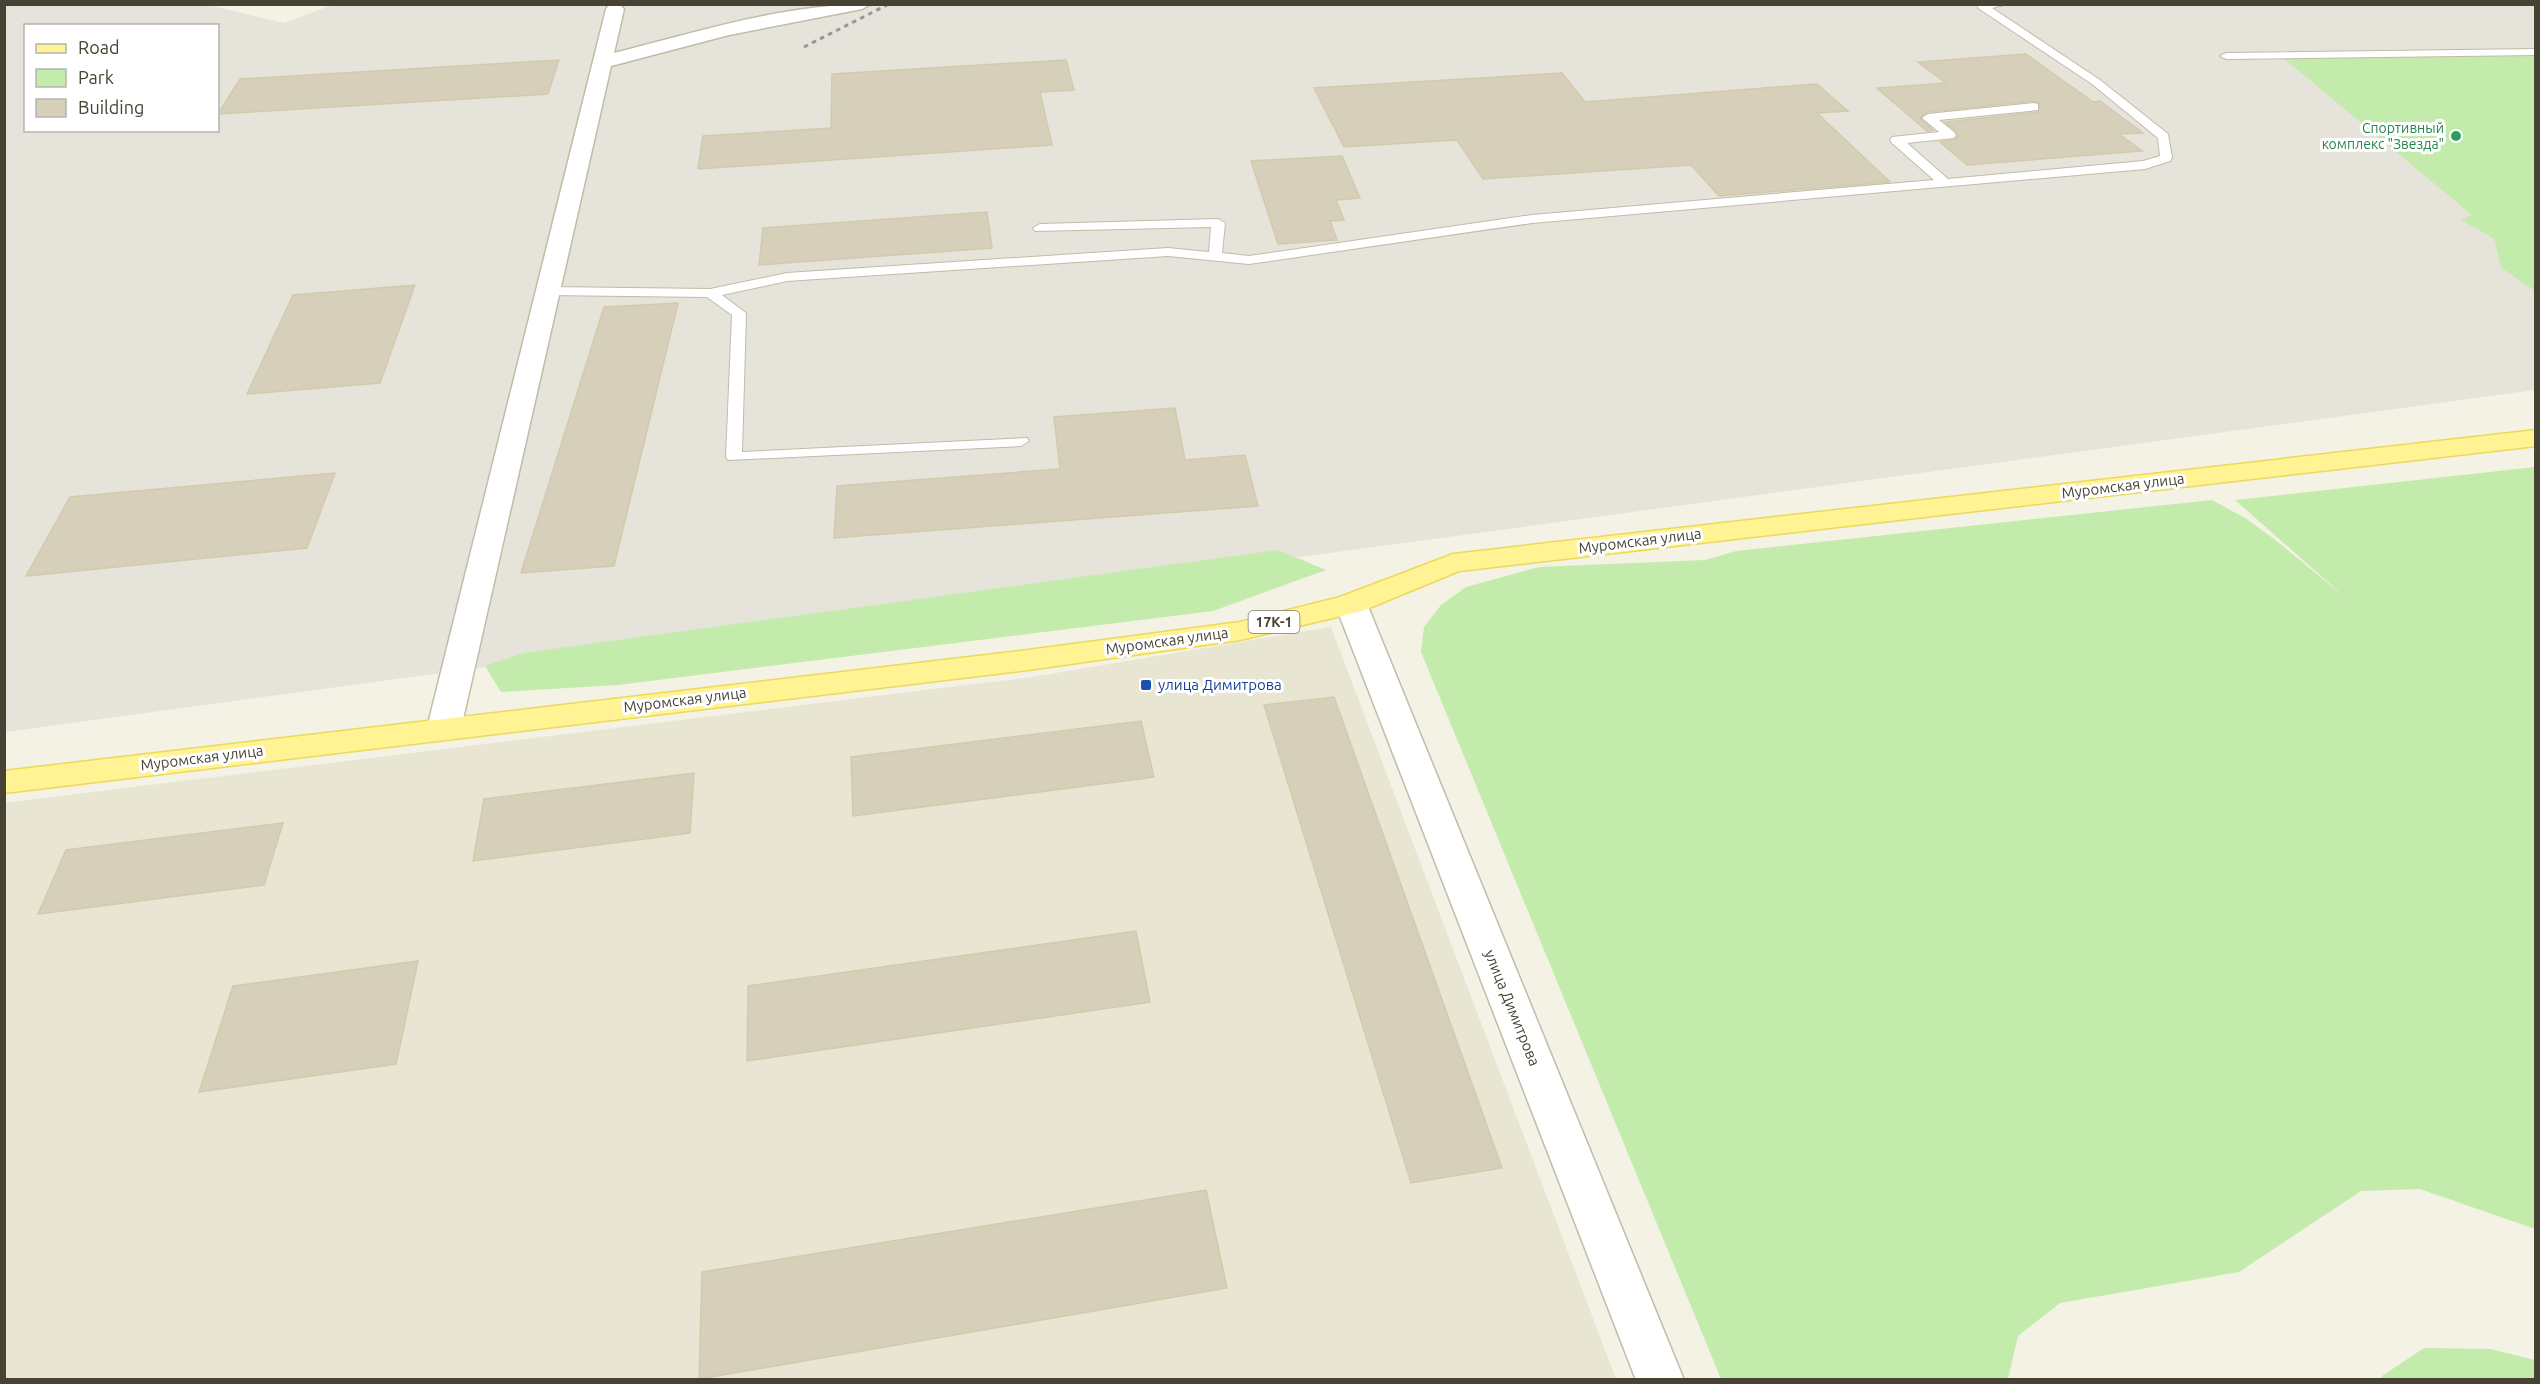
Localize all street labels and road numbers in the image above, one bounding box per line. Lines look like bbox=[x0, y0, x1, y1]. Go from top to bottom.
street label: Муромская улица bbox=[2061, 470, 2185, 501]
street label: Муромская улица bbox=[1578, 525, 1702, 556]
road number: 17К-1 bbox=[1248, 611, 1300, 633]
street label: Муромская улица bbox=[1105, 623, 1229, 658]
street label: Муромская улица bbox=[623, 684, 747, 715]
street label: Муромская улица bbox=[140, 742, 264, 773]
street label: улица Димитрова bbox=[1481, 947, 1544, 1068]

